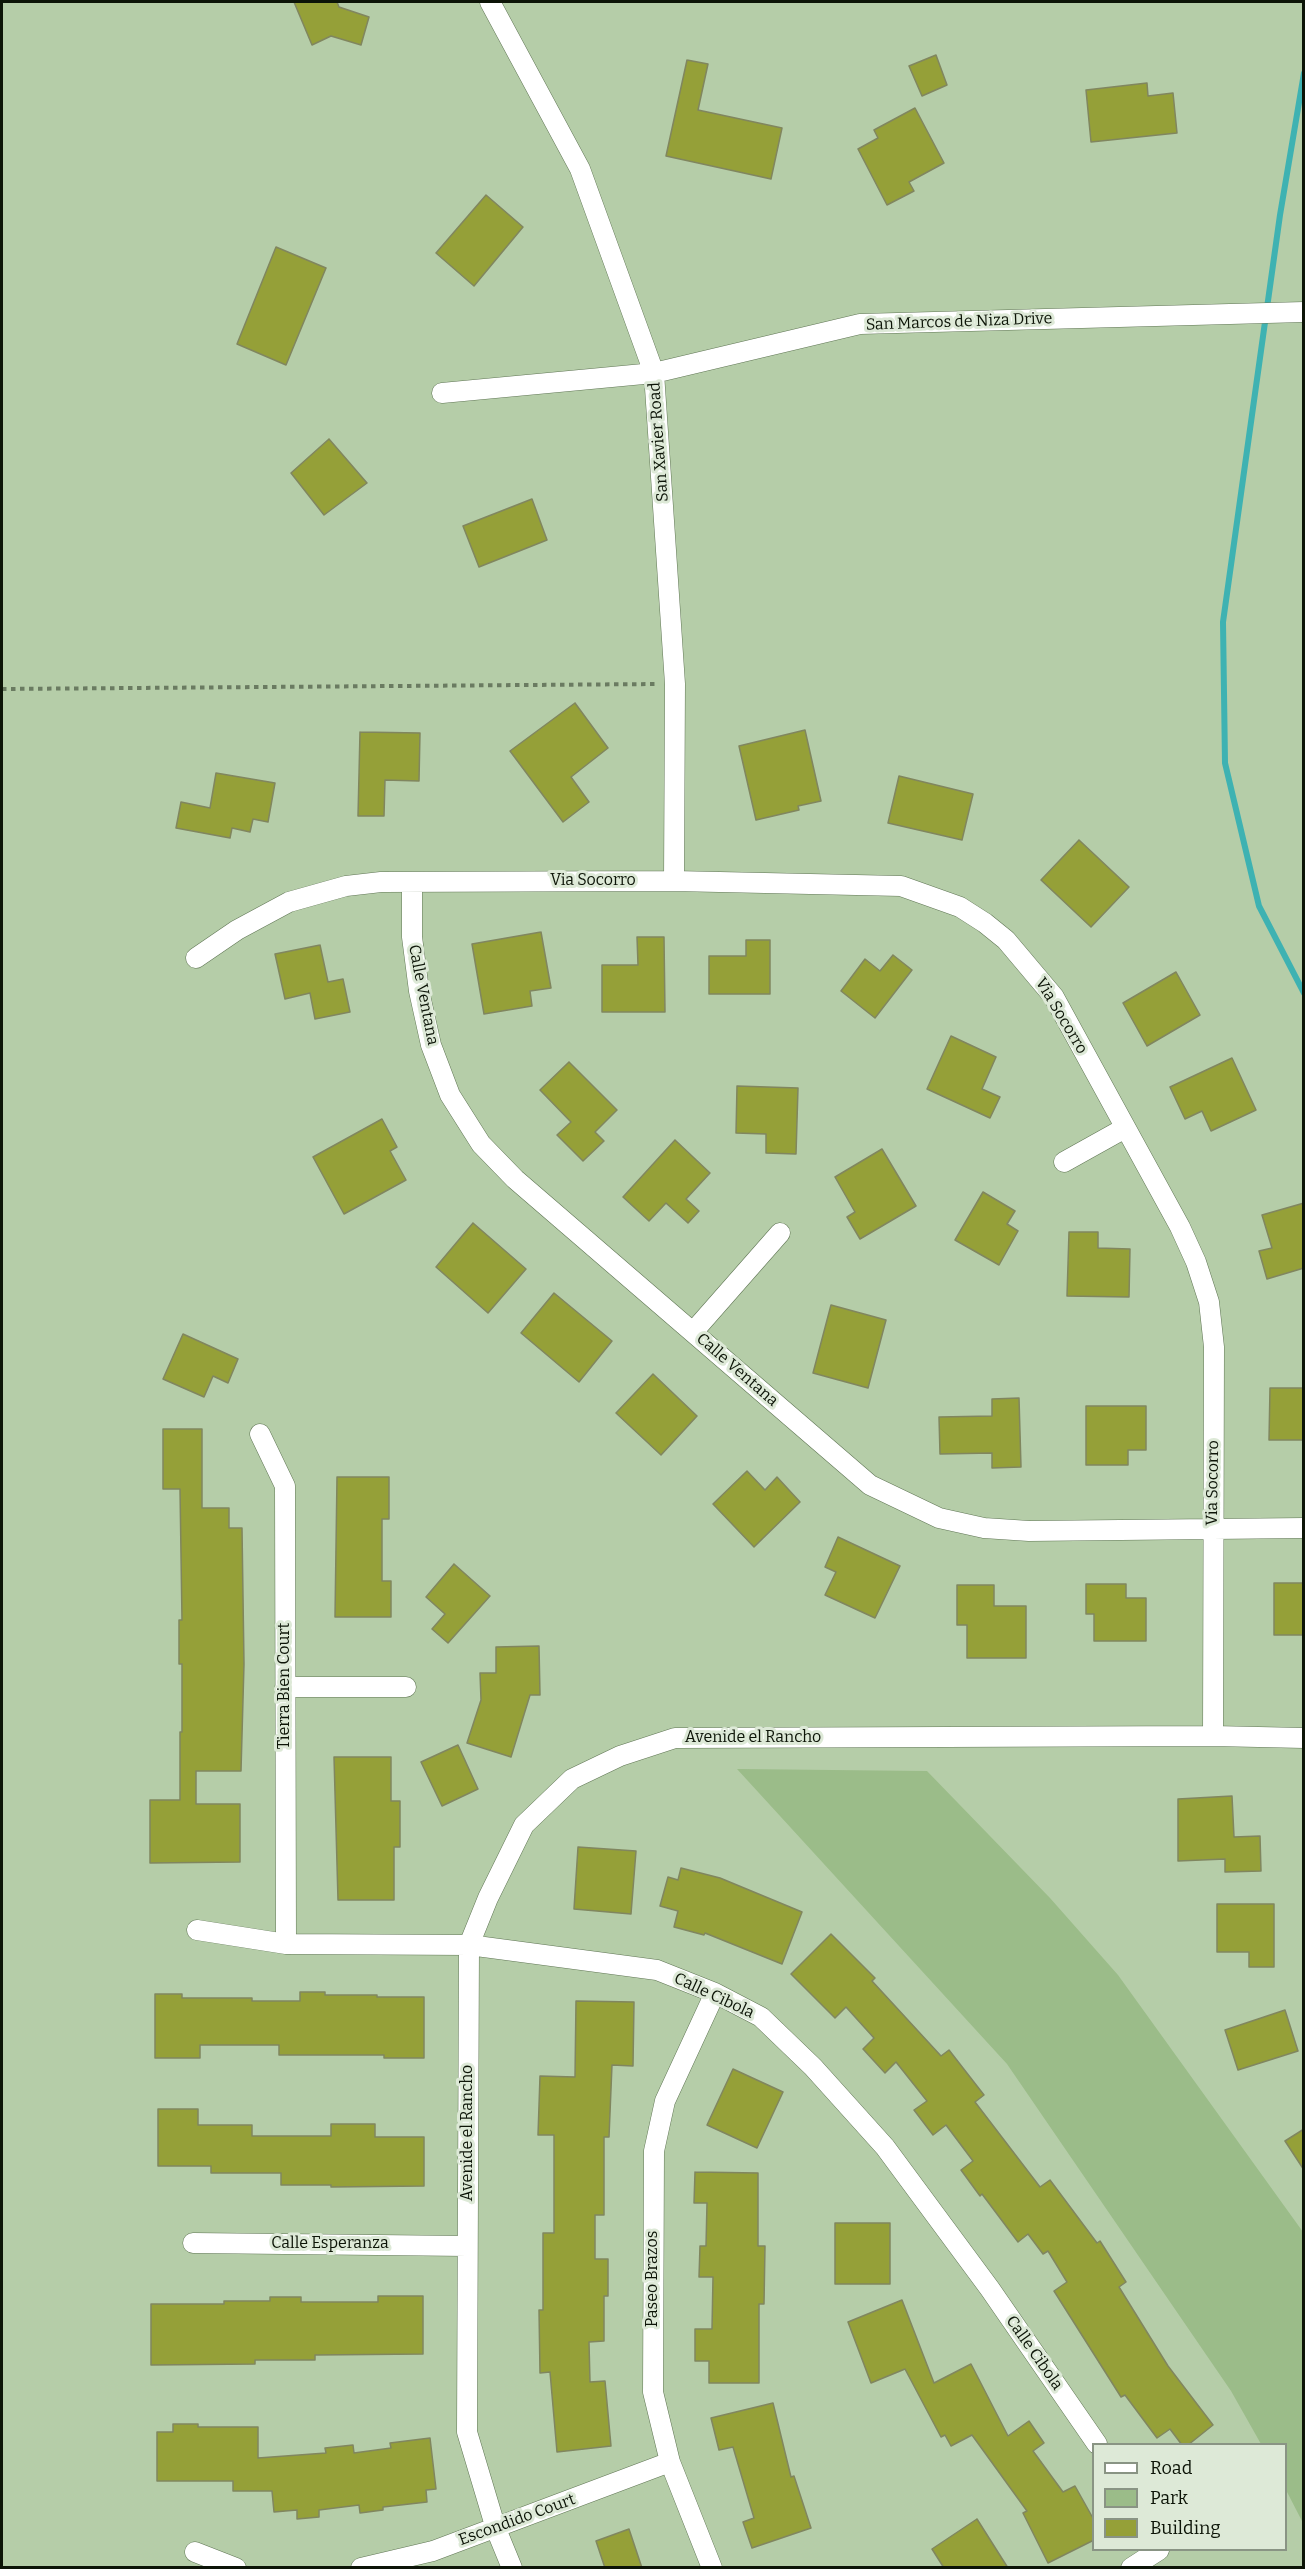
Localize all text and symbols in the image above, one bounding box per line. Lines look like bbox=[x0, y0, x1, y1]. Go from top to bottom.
street label: San Marcos de Niza Drive bbox=[865, 309, 1053, 335]
street label: San Xavier Road bbox=[645, 382, 673, 502]
street label: Via Socorro bbox=[550, 871, 636, 891]
street label: Calle Ventana bbox=[404, 943, 442, 1047]
street label: Via Socorro bbox=[1031, 974, 1091, 1058]
street label: Calle Ventana bbox=[692, 1329, 782, 1411]
street label: Via Socorro bbox=[1203, 1440, 1223, 1526]
street label: Tierra Bien Court bbox=[275, 1623, 295, 1749]
street label: Avenide el Rancho bbox=[685, 1728, 821, 1748]
street label: Calle Cibola bbox=[671, 1969, 757, 2023]
street label: Avenide el Rancho bbox=[458, 2065, 478, 2201]
street label: Paseo Brazos bbox=[643, 2231, 663, 2327]
street label: Calle Esperanza bbox=[271, 2234, 389, 2254]
street label: Calle Cibola bbox=[1001, 2312, 1067, 2394]
legend bbox=[1092, 2443, 1287, 2551]
text: Road bbox=[1150, 2457, 1192, 2479]
text: Park bbox=[1150, 2487, 1188, 2509]
street label: Escondido Court bbox=[456, 2490, 578, 2550]
text: Building bbox=[1150, 2517, 1221, 2539]

